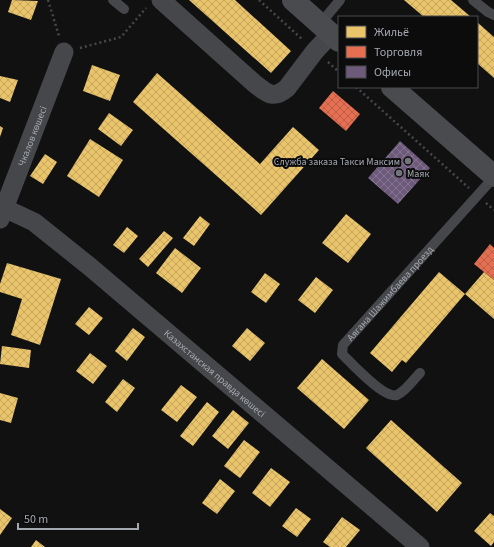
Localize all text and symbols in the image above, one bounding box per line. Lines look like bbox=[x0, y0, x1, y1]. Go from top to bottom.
legend bbox=[338, 16, 478, 88]
text: Жильё bbox=[374, 24, 409, 41]
text: Торговля bbox=[374, 44, 422, 61]
text: Офисы bbox=[374, 64, 411, 81]
street label: Чкалов көшесі bbox=[15, 104, 51, 168]
place label: Служба заказа Такси Максим bbox=[274, 155, 400, 169]
marker: Служба заказа Такси Максим bbox=[403, 156, 413, 166]
place label: Маяк bbox=[407, 167, 429, 181]
marker: Маяк bbox=[394, 168, 404, 178]
street label: Аягана Шажимбаева проезд bbox=[344, 243, 437, 344]
street label: Казахстанская правда көшесі bbox=[161, 327, 268, 421]
scale bar bbox=[18, 505, 138, 531]
text: 50 m bbox=[24, 511, 48, 528]

